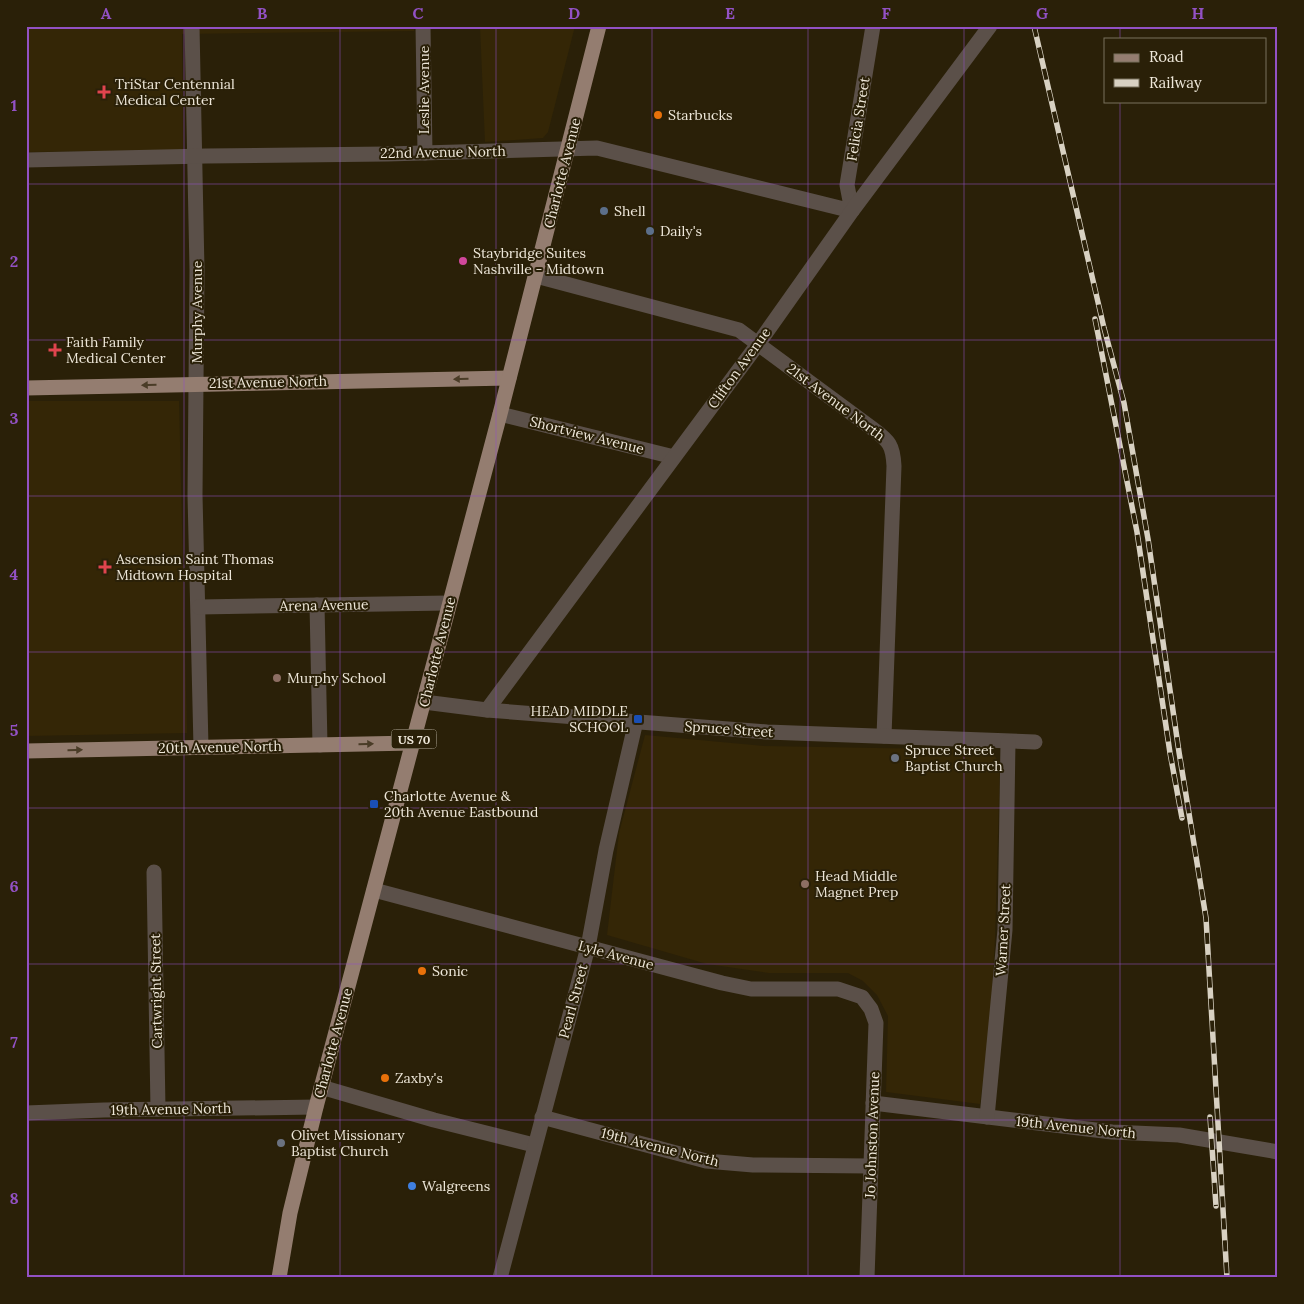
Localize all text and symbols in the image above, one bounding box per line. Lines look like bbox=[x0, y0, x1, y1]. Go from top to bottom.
text: A bbox=[101, 3, 112, 23]
text: B bbox=[257, 3, 268, 23]
text: C bbox=[412, 3, 424, 23]
text: D bbox=[568, 3, 580, 23]
text: E bbox=[725, 3, 735, 23]
text: F bbox=[881, 3, 891, 23]
text: G bbox=[1036, 3, 1048, 23]
text: H bbox=[1192, 3, 1205, 23]
legend bbox=[1104, 38, 1266, 102]
street label: Leslie Avenue bbox=[415, 45, 433, 134]
text: Road bbox=[1149, 47, 1184, 66]
text: Railway bbox=[1149, 73, 1202, 92]
place label: TriStar Centennial Medical Center bbox=[115, 75, 235, 109]
street label: Felicia Street bbox=[842, 75, 874, 162]
marker: TriStar Centennial Medical Center bbox=[97, 85, 111, 99]
text: 1 bbox=[11, 95, 17, 115]
place label: Starbucks bbox=[668, 106, 732, 124]
marker: Starbucks bbox=[652, 109, 664, 121]
street label: Charlotte Avenue bbox=[540, 116, 585, 230]
street label: 22nd Avenue North bbox=[380, 142, 506, 162]
place label: Shell bbox=[614, 202, 646, 220]
marker: Shell bbox=[598, 205, 610, 217]
place label: Daily's bbox=[660, 222, 702, 240]
marker: Daily's bbox=[644, 225, 656, 237]
place label: Staybridge Suites Nashville - Midtown bbox=[473, 244, 605, 278]
text: 2 bbox=[10, 251, 18, 271]
marker: Staybridge Suites Nashville - Midtown bbox=[457, 255, 469, 267]
street label: Murphy Avenue bbox=[188, 260, 206, 363]
street label: Clifton Avenue bbox=[704, 324, 775, 412]
place label: Faith Family Medical Center bbox=[66, 333, 166, 367]
marker: Faith Family Medical Center bbox=[48, 343, 62, 357]
street label: 21st Avenue North bbox=[783, 359, 889, 445]
street label: 21st Avenue North bbox=[209, 372, 327, 392]
one-way arrow bbox=[452, 375, 468, 383]
one-way arrow bbox=[140, 382, 156, 390]
text: 3 bbox=[10, 408, 19, 428]
street label: Shortview Avenue bbox=[528, 412, 646, 458]
place label: Ascension Saint Thomas Midtown Hospital bbox=[115, 550, 274, 584]
marker: Ascension Saint Thomas Midtown Hospital bbox=[98, 560, 112, 574]
text: 4 bbox=[10, 564, 19, 584]
street label: Arena Avenue bbox=[278, 595, 369, 615]
street label: Charlotte Avenue bbox=[415, 595, 460, 709]
place label: Murphy School bbox=[287, 669, 386, 687]
marker: Murphy School bbox=[271, 672, 283, 684]
place label: HEAD MIDDLE SCHOOL bbox=[531, 702, 628, 736]
marker: HEAD MIDDLE SCHOOL bbox=[632, 713, 644, 725]
street label: Spruce Street bbox=[684, 717, 775, 741]
text: 5 bbox=[10, 720, 19, 740]
road number: US 70 bbox=[392, 730, 436, 749]
street label: 20th Avenue North bbox=[158, 737, 282, 757]
one-way arrow bbox=[359, 740, 375, 748]
place label: Spruce Street Baptist Church bbox=[905, 741, 1003, 775]
one-way arrow bbox=[67, 746, 83, 754]
marker: Spruce Street Baptist Church bbox=[889, 752, 901, 764]
place label: Charlotte Avenue & 20th Avenue Eastbound bbox=[384, 787, 538, 821]
marker: Charlotte Avenue & 20th Avenue Eastbound bbox=[368, 798, 380, 810]
place label: Head Middle Magnet Prep bbox=[815, 867, 898, 901]
text: 6 bbox=[9, 876, 19, 896]
marker: Head Middle Magnet Prep bbox=[799, 878, 811, 890]
street label: Warner Street bbox=[992, 883, 1014, 977]
street label: Cartwright Street bbox=[146, 933, 166, 1049]
street label: Lyle Avenue bbox=[576, 936, 656, 974]
street label: Pearl Street bbox=[554, 961, 592, 1040]
place label: Sonic bbox=[432, 962, 468, 980]
marker: Sonic bbox=[416, 965, 428, 977]
street label: Charlotte Avenue bbox=[310, 986, 356, 1100]
text: 7 bbox=[10, 1032, 18, 1052]
place label: Zaxby's bbox=[395, 1069, 443, 1087]
street label: Jo Johnston Avenue bbox=[861, 1071, 883, 1200]
marker: Zaxby's bbox=[379, 1072, 391, 1084]
street label: 19th Avenue North bbox=[111, 1099, 231, 1119]
street label: 19th Avenue North bbox=[1015, 1112, 1137, 1142]
street label: 19th Avenue North bbox=[599, 1124, 721, 1170]
place label: Olivet Missionary Baptist Church bbox=[291, 1126, 405, 1160]
marker: Olivet Missionary Baptist Church bbox=[275, 1137, 287, 1149]
place label: Walgreens bbox=[422, 1177, 490, 1195]
marker: Walgreens bbox=[406, 1180, 418, 1192]
text: 8 bbox=[9, 1188, 19, 1208]

